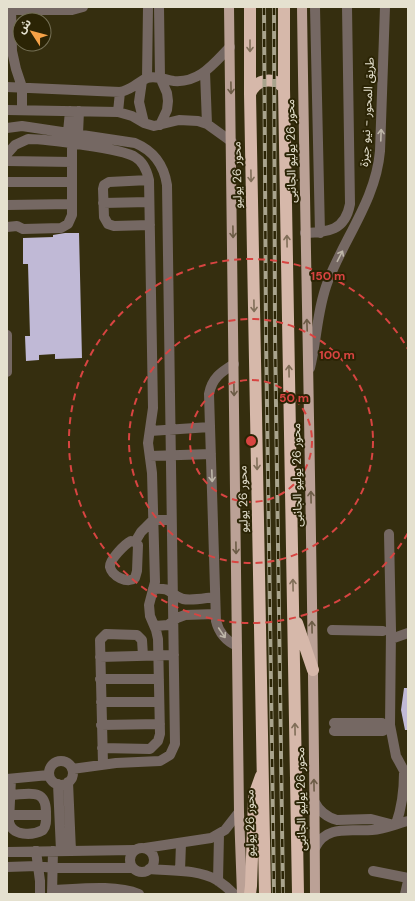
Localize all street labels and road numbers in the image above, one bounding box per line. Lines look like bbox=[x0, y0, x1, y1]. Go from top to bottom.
street label: طريق المحور - نيو جيزة bbox=[356, 57, 378, 167]
street label: محور 26 يوليو الجانبى bbox=[282, 99, 300, 203]
street label: محور 26 يوليو bbox=[228, 141, 246, 209]
street label: محور 26 يوليو الجانبى bbox=[288, 423, 306, 527]
street label: محور 26 يوليو bbox=[234, 465, 252, 533]
street label: محور 26 يوليو الجانبى bbox=[292, 747, 310, 851]
street label: محور 26 يوليو bbox=[241, 789, 259, 857]

